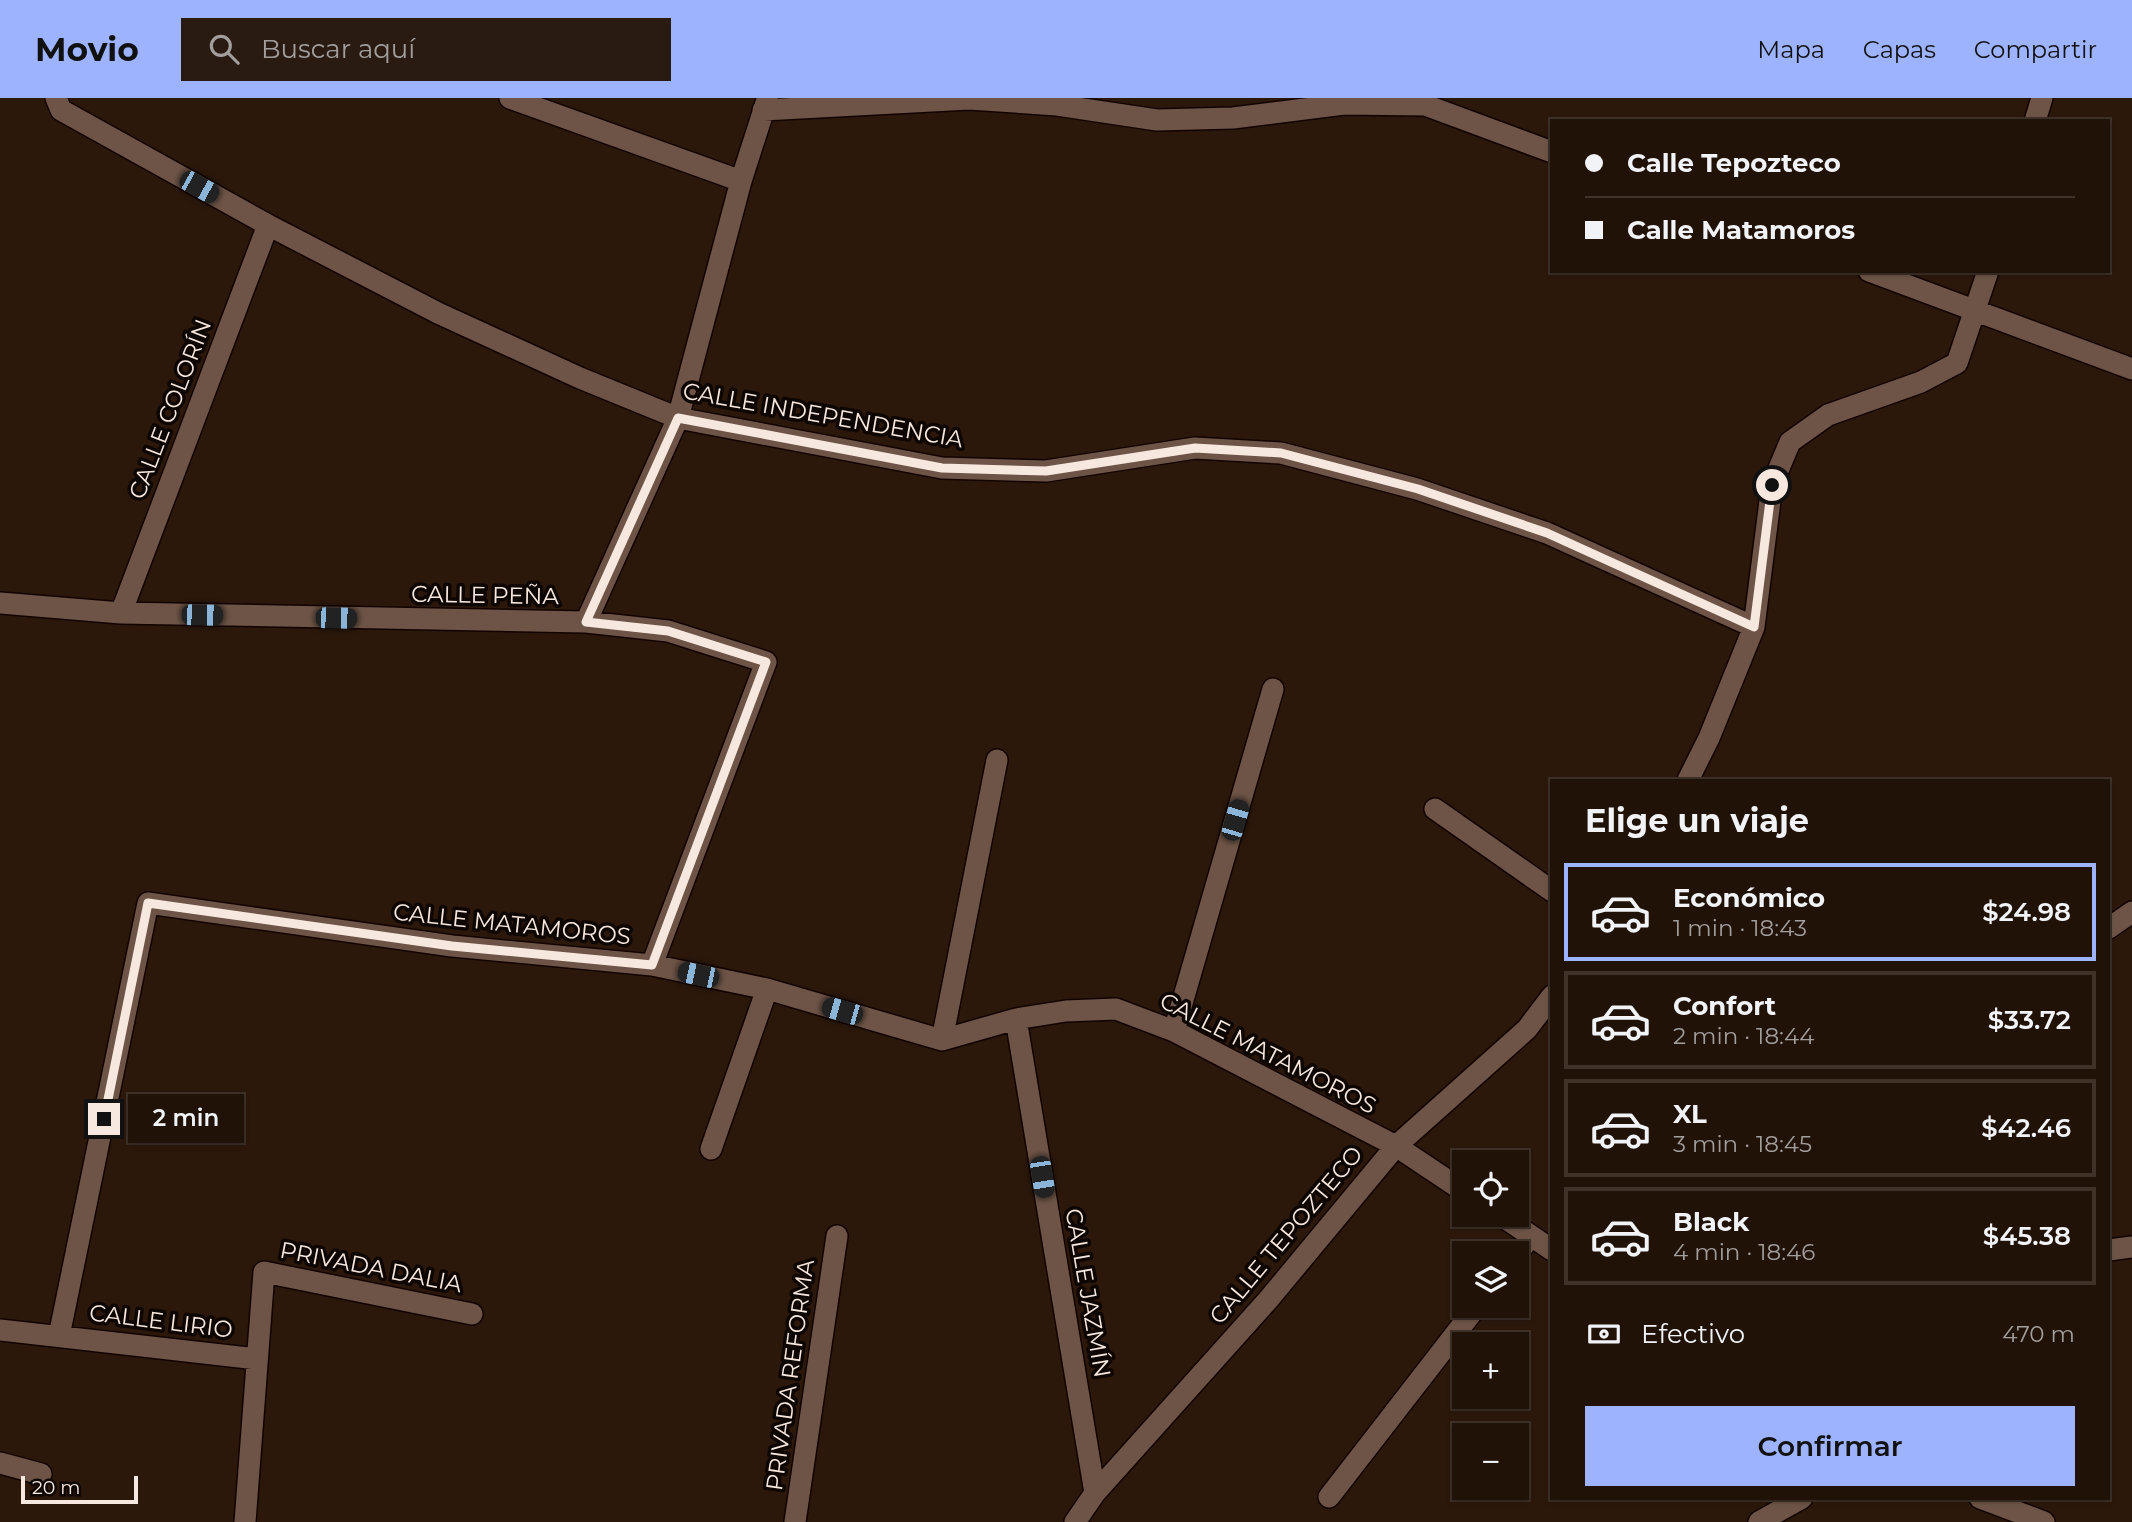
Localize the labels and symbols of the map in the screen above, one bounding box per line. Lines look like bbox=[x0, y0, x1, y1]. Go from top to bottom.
car bbox=[176, 168, 223, 206]
street label: CALLE COLORÍN bbox=[123, 315, 217, 503]
street label: CALLE INDEPENDENCIA bbox=[681, 377, 966, 454]
route start bbox=[1756, 469, 1788, 501]
street label: CALLE PEÑA bbox=[411, 580, 560, 610]
car bbox=[181, 604, 224, 626]
car bbox=[315, 607, 358, 629]
car bbox=[1220, 797, 1251, 843]
street label: CALLE MATAMOROS bbox=[392, 898, 632, 950]
car bbox=[676, 960, 721, 990]
street label: CALLE MATAMOROS bbox=[1155, 986, 1381, 1120]
car bbox=[819, 995, 866, 1027]
callout: 2 min bbox=[128, 1094, 244, 1144]
route end bbox=[88, 1103, 120, 1135]
street label: CALLE TEPOZTECO bbox=[1203, 1140, 1369, 1330]
car bbox=[1029, 1155, 1056, 1199]
street label: CALLE JAZMÍN bbox=[1059, 1206, 1117, 1380]
street label: PRIVADA DALIA bbox=[278, 1236, 465, 1298]
street label: PRIVADA REFORMA bbox=[760, 1257, 820, 1492]
street label: CALLE LIRIO bbox=[88, 1298, 234, 1344]
scale bar bbox=[21, 1473, 138, 1505]

